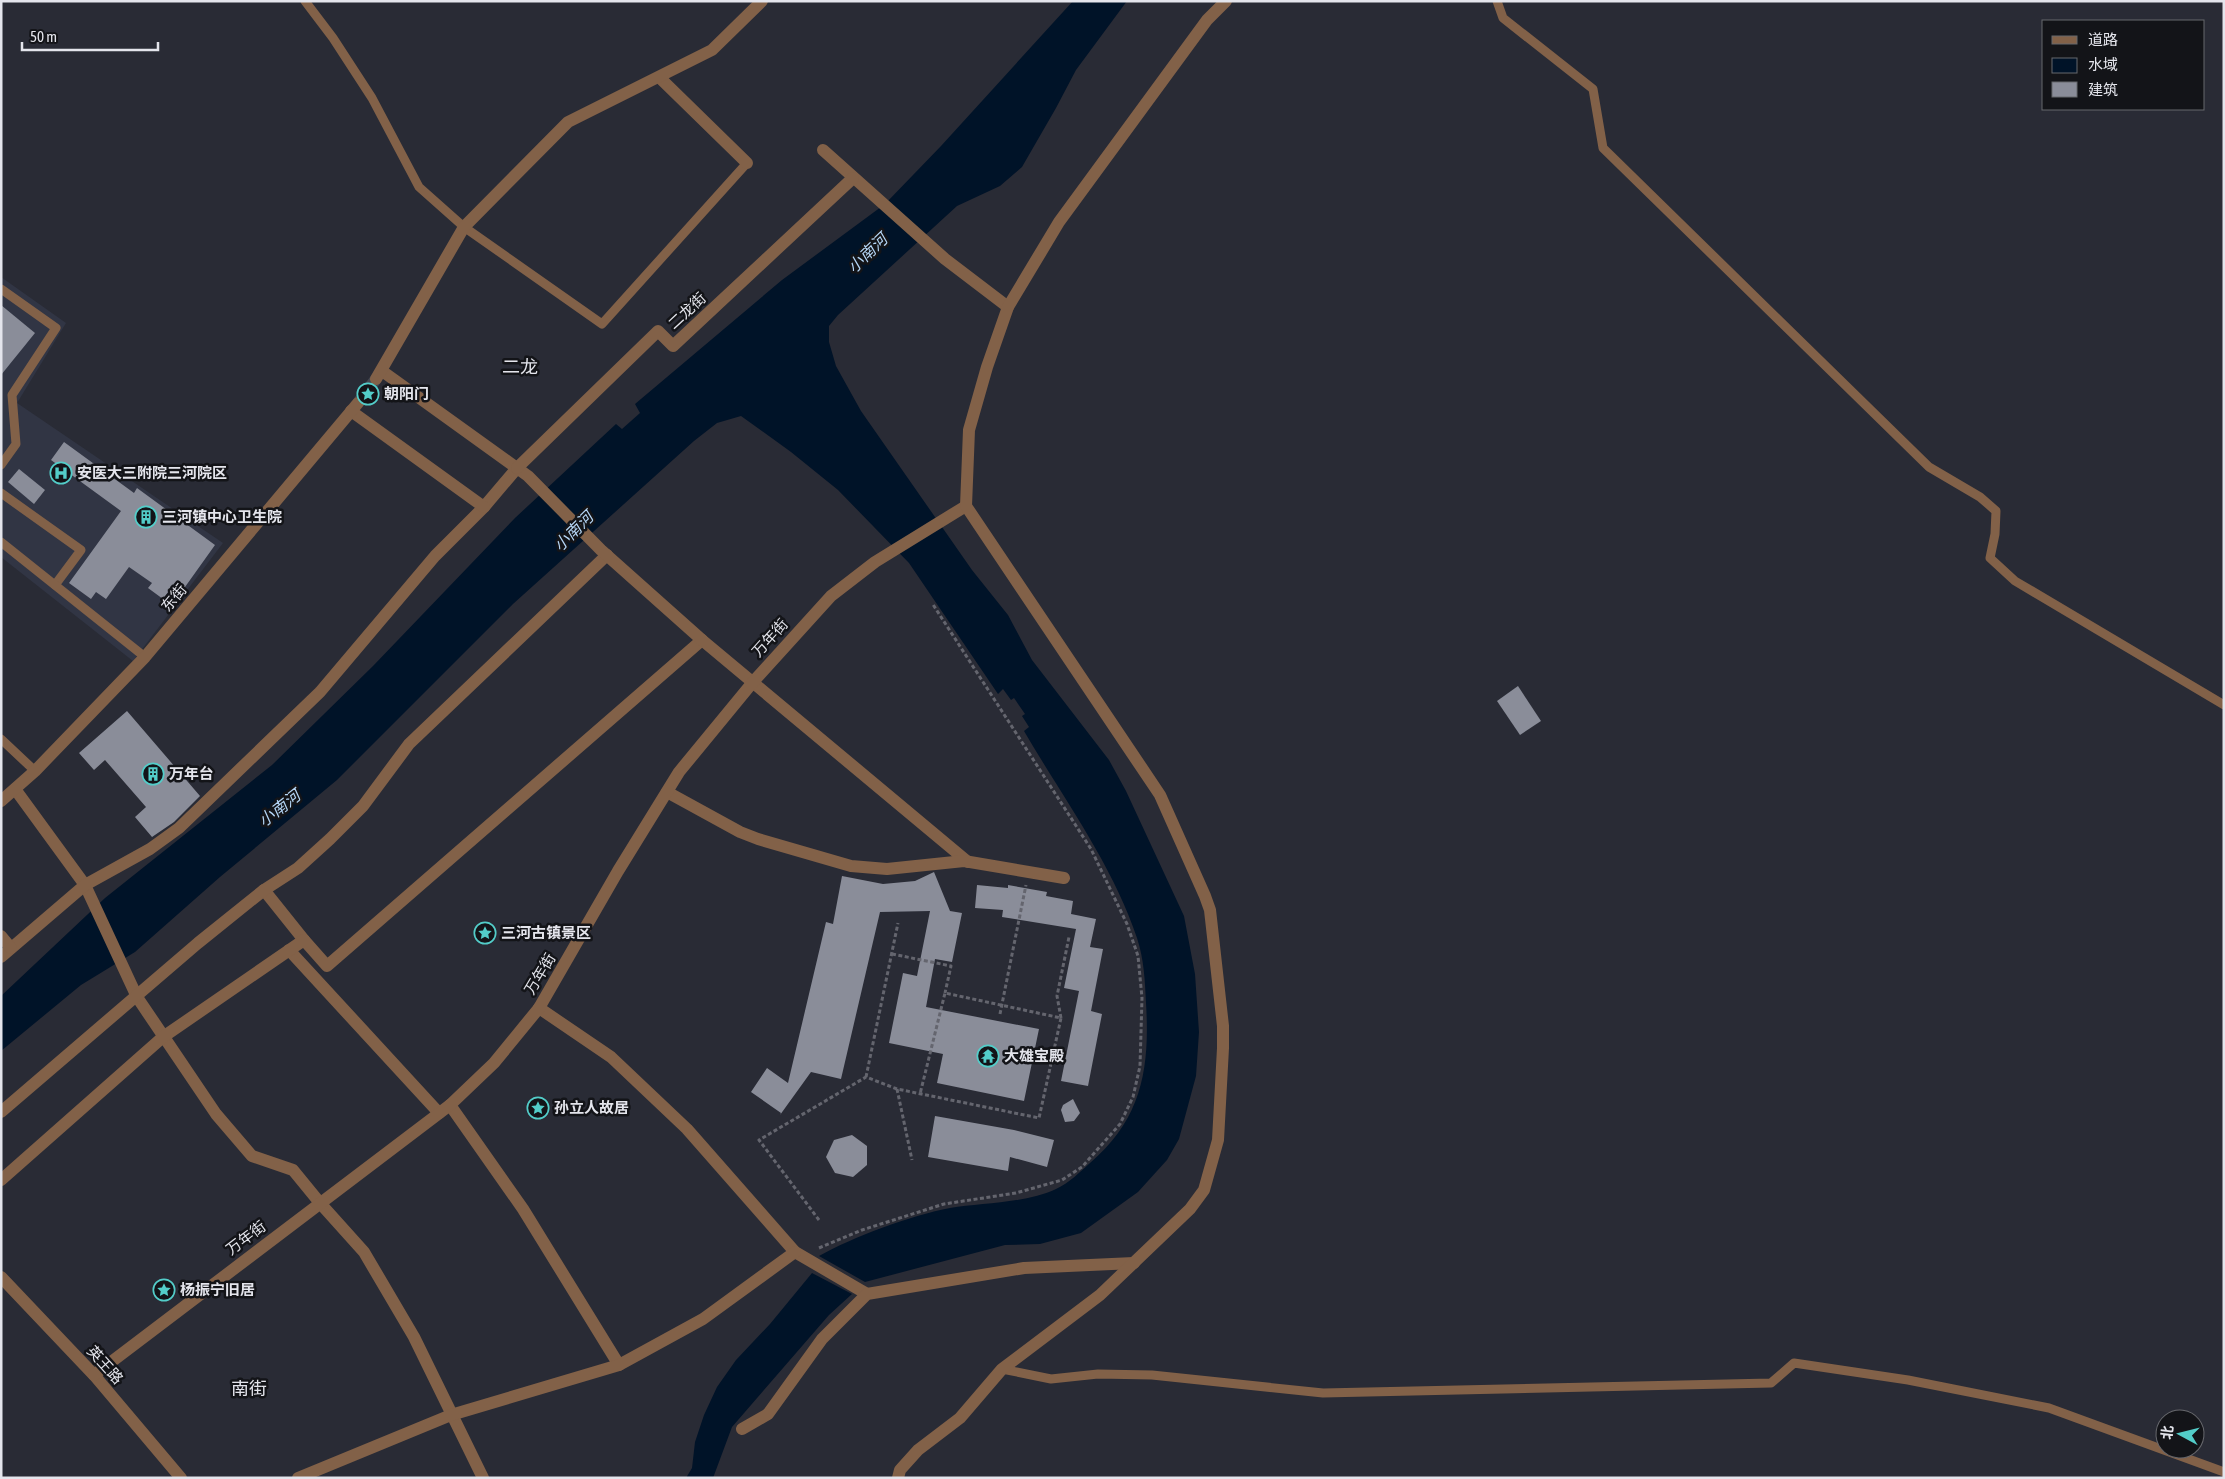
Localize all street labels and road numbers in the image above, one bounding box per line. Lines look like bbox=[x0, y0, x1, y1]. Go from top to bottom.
street label: 二龙街 bbox=[664, 289, 709, 332]
street label: 东街 bbox=[157, 581, 190, 615]
street label: 万年街 bbox=[748, 615, 791, 660]
street label: 万年街 bbox=[521, 950, 558, 997]
street label: 万年街 bbox=[223, 1217, 269, 1258]
street label: 英王路 bbox=[84, 1342, 127, 1387]

